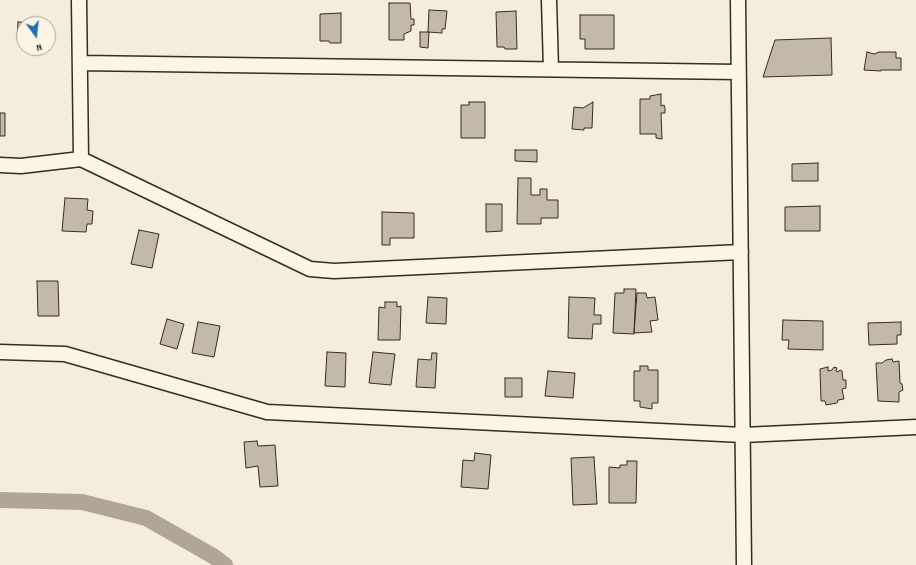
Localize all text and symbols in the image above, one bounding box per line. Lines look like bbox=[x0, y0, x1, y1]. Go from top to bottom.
north arrow bbox=[16, 16, 56, 56]
text: N bbox=[34, 38, 44, 55]

